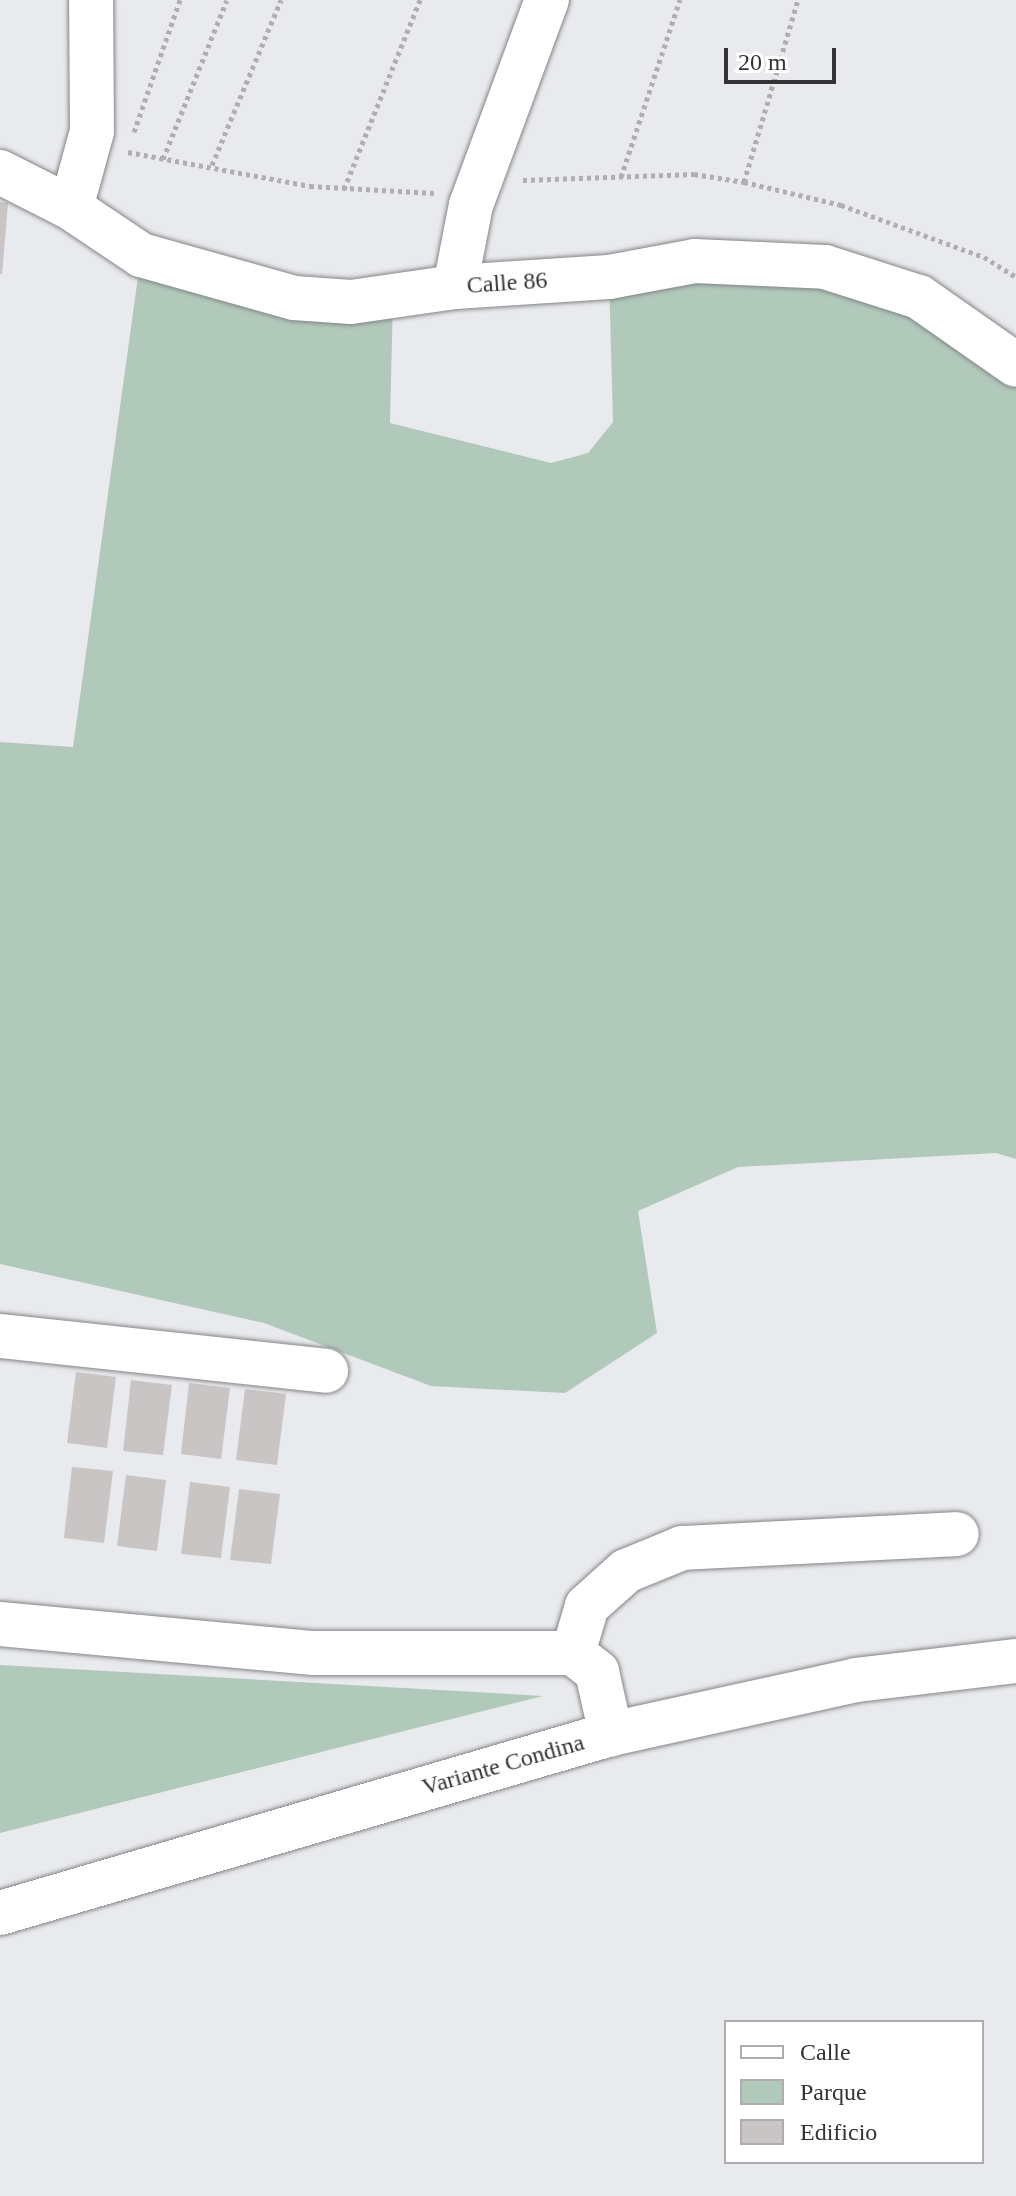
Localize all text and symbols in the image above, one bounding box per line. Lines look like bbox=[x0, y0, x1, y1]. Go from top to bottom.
scale bar bbox=[728, 32, 840, 82]
text: 20 m bbox=[738, 49, 787, 75]
street label: Calle 86 bbox=[466, 266, 548, 300]
street label: Variante Condina bbox=[419, 1728, 587, 1802]
legend bbox=[724, 2020, 984, 2164]
text: Calle bbox=[800, 2039, 851, 2065]
text: Parque bbox=[800, 2079, 867, 2105]
text: Edificio bbox=[800, 2119, 877, 2145]

